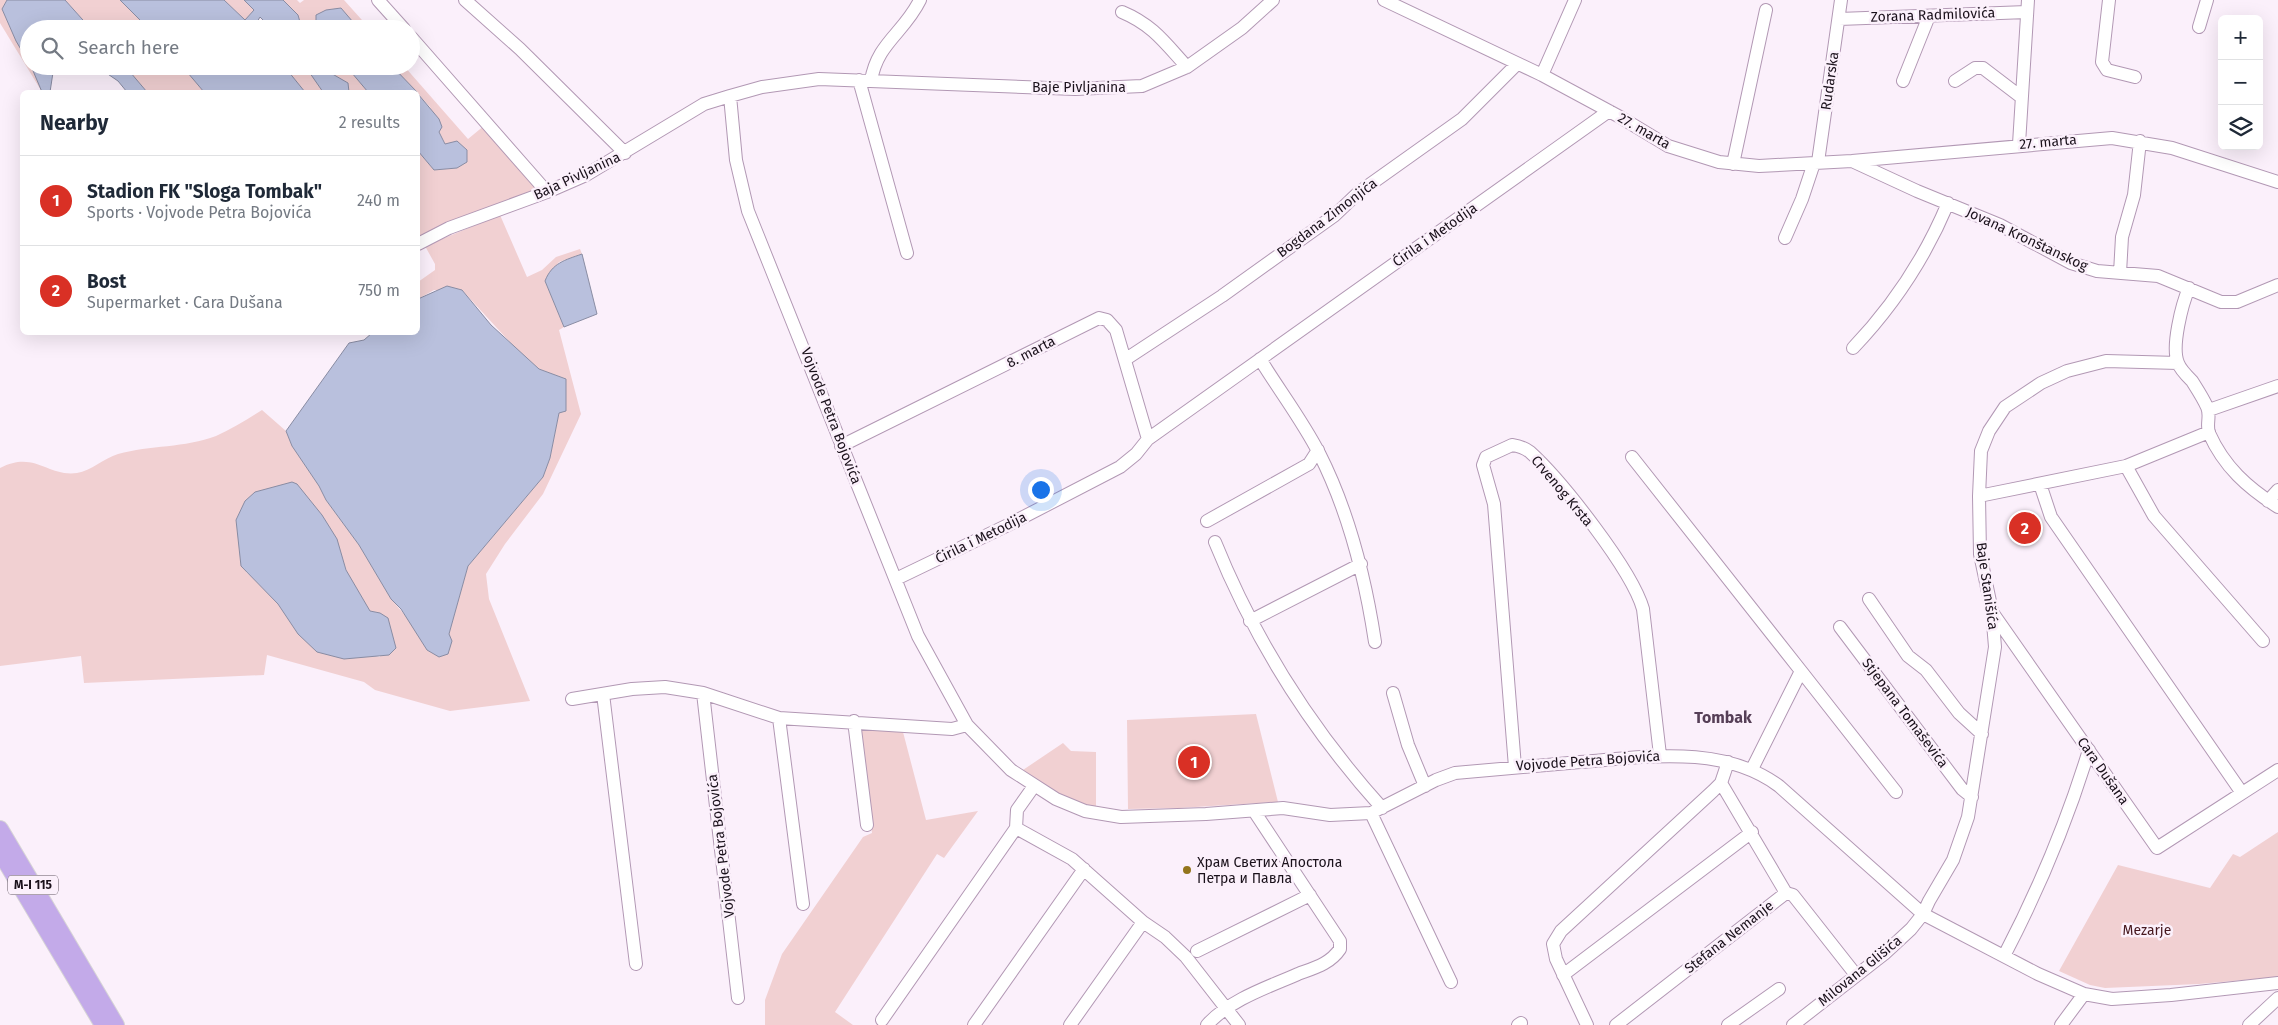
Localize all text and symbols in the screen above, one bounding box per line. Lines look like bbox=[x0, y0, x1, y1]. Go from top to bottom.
street label: Zorana Radmilovića bbox=[1870, 4, 1996, 26]
map controls bbox=[2218, 15, 2263, 150]
button: + bbox=[2218, 15, 2263, 60]
search box bbox=[20, 20, 420, 75]
icon: search bbox=[38, 34, 66, 62]
text: Search here bbox=[78, 36, 179, 59]
street label: Rudarska bbox=[1817, 51, 1843, 111]
button: − bbox=[2218, 60, 2263, 105]
street label: Baje Pivljanina bbox=[1032, 79, 1126, 96]
button: layers bbox=[2218, 105, 2263, 150]
street label: 27. marta bbox=[1615, 109, 1673, 153]
text: Nearby bbox=[40, 110, 108, 136]
text: 2 results bbox=[339, 113, 400, 132]
street label: 27. marta bbox=[2019, 131, 2077, 153]
street label: Baja Pivljanina bbox=[531, 148, 623, 204]
street label: Bogdana Zimonjića bbox=[1274, 175, 1380, 261]
text: Stadion FK "Sloga Tombak" bbox=[87, 180, 322, 203]
text: 1 bbox=[52, 191, 60, 210]
text: 240 m bbox=[357, 191, 400, 210]
street label: Ćirila i Metodija bbox=[1389, 199, 1481, 271]
text: Sports · Vojvode Petra Bojovića bbox=[87, 203, 312, 222]
street label: Jovana Kronštanskog bbox=[1964, 203, 2091, 275]
text: Bost bbox=[87, 270, 126, 293]
text: 2 bbox=[52, 281, 60, 300]
text: 750 m bbox=[358, 281, 400, 300]
text: Supermarket · Cara Dušana bbox=[87, 293, 283, 312]
street label: 8. marta bbox=[1004, 333, 1058, 371]
street label: Vojvode Petra Bojovića bbox=[797, 345, 865, 487]
street label: Crvenog Krsta bbox=[1527, 452, 1597, 530]
your location bbox=[1028, 477, 1054, 503]
street label: Ćirila i Metodija bbox=[932, 508, 1029, 567]
pin: 2 bbox=[2009, 509, 2041, 547]
street label: Baje Stanišića bbox=[1972, 541, 2002, 631]
street label: Stjepana Tomaševića bbox=[1858, 655, 1952, 771]
district label: Tombak bbox=[1694, 708, 1752, 727]
street label: Cara Dušana bbox=[2074, 734, 2132, 808]
pin: 1 bbox=[1178, 743, 1210, 781]
street label: Vojvode Petra Bojovića bbox=[1515, 747, 1661, 775]
street label: Vojvode Petra Bojovića bbox=[704, 773, 738, 919]
place label: Храм Светих Апостола Петра и Павла bbox=[1197, 854, 1342, 887]
marker: Храм Светих Апостола Петра и Павла bbox=[1181, 864, 1193, 876]
road number: M-I 115 bbox=[8, 876, 58, 894]
street label: Stefana Nemanje bbox=[1681, 897, 1777, 977]
park label: Mezarje bbox=[2123, 922, 2171, 939]
street label: Milovana Glišića bbox=[1815, 932, 1905, 1010]

